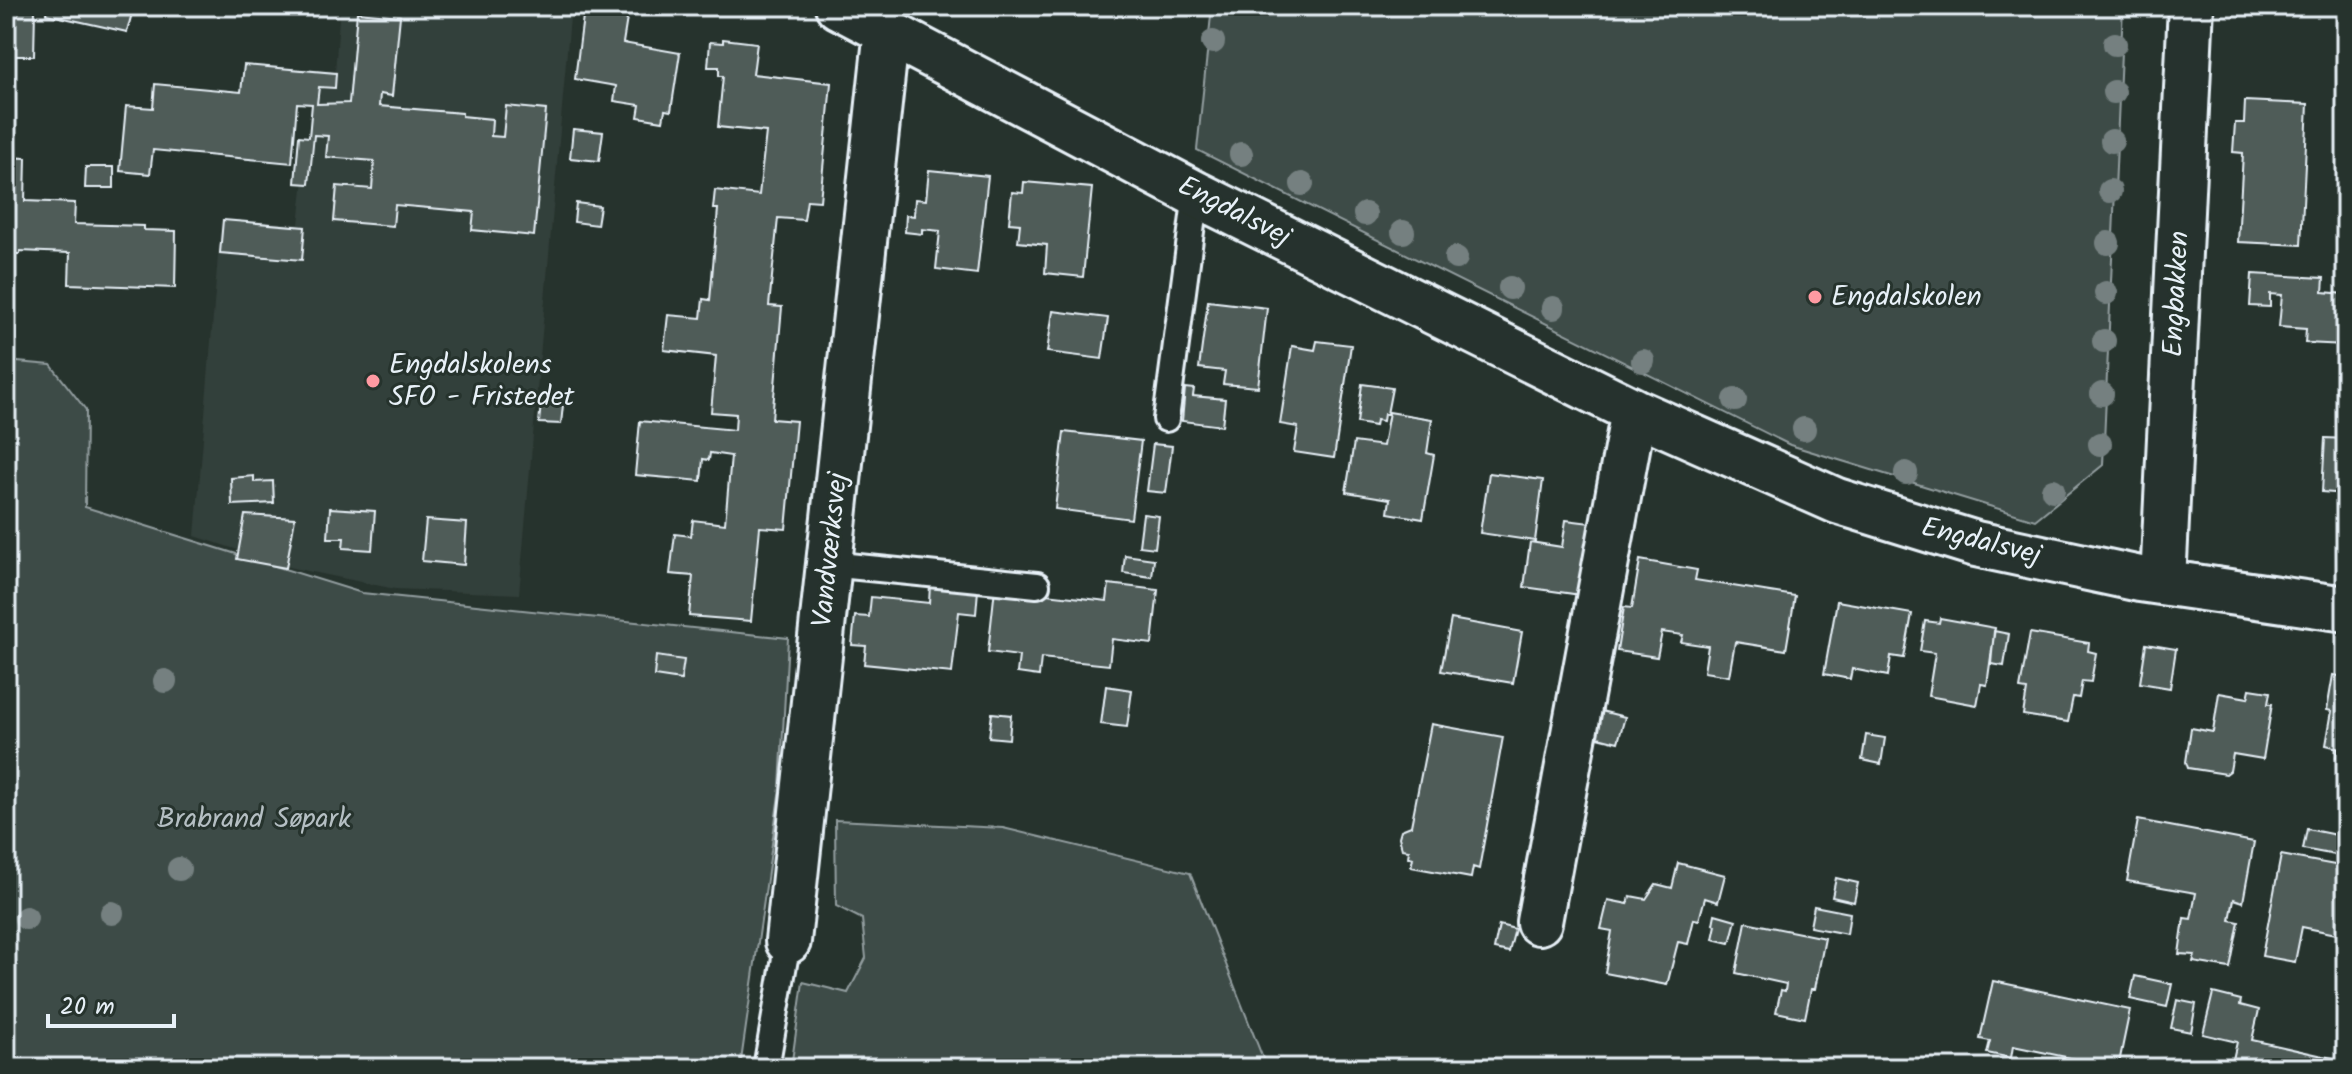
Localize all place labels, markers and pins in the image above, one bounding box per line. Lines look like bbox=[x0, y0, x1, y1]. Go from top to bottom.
place label: Engdalskolen bbox=[1831, 275, 1982, 320]
marker: Engdalskolen bbox=[1806, 288, 1824, 306]
place label: Engdalskolens SFO - Fristedet bbox=[389, 343, 575, 420]
marker: Engdalskolens SFO - Fristedet bbox=[364, 372, 382, 390]

